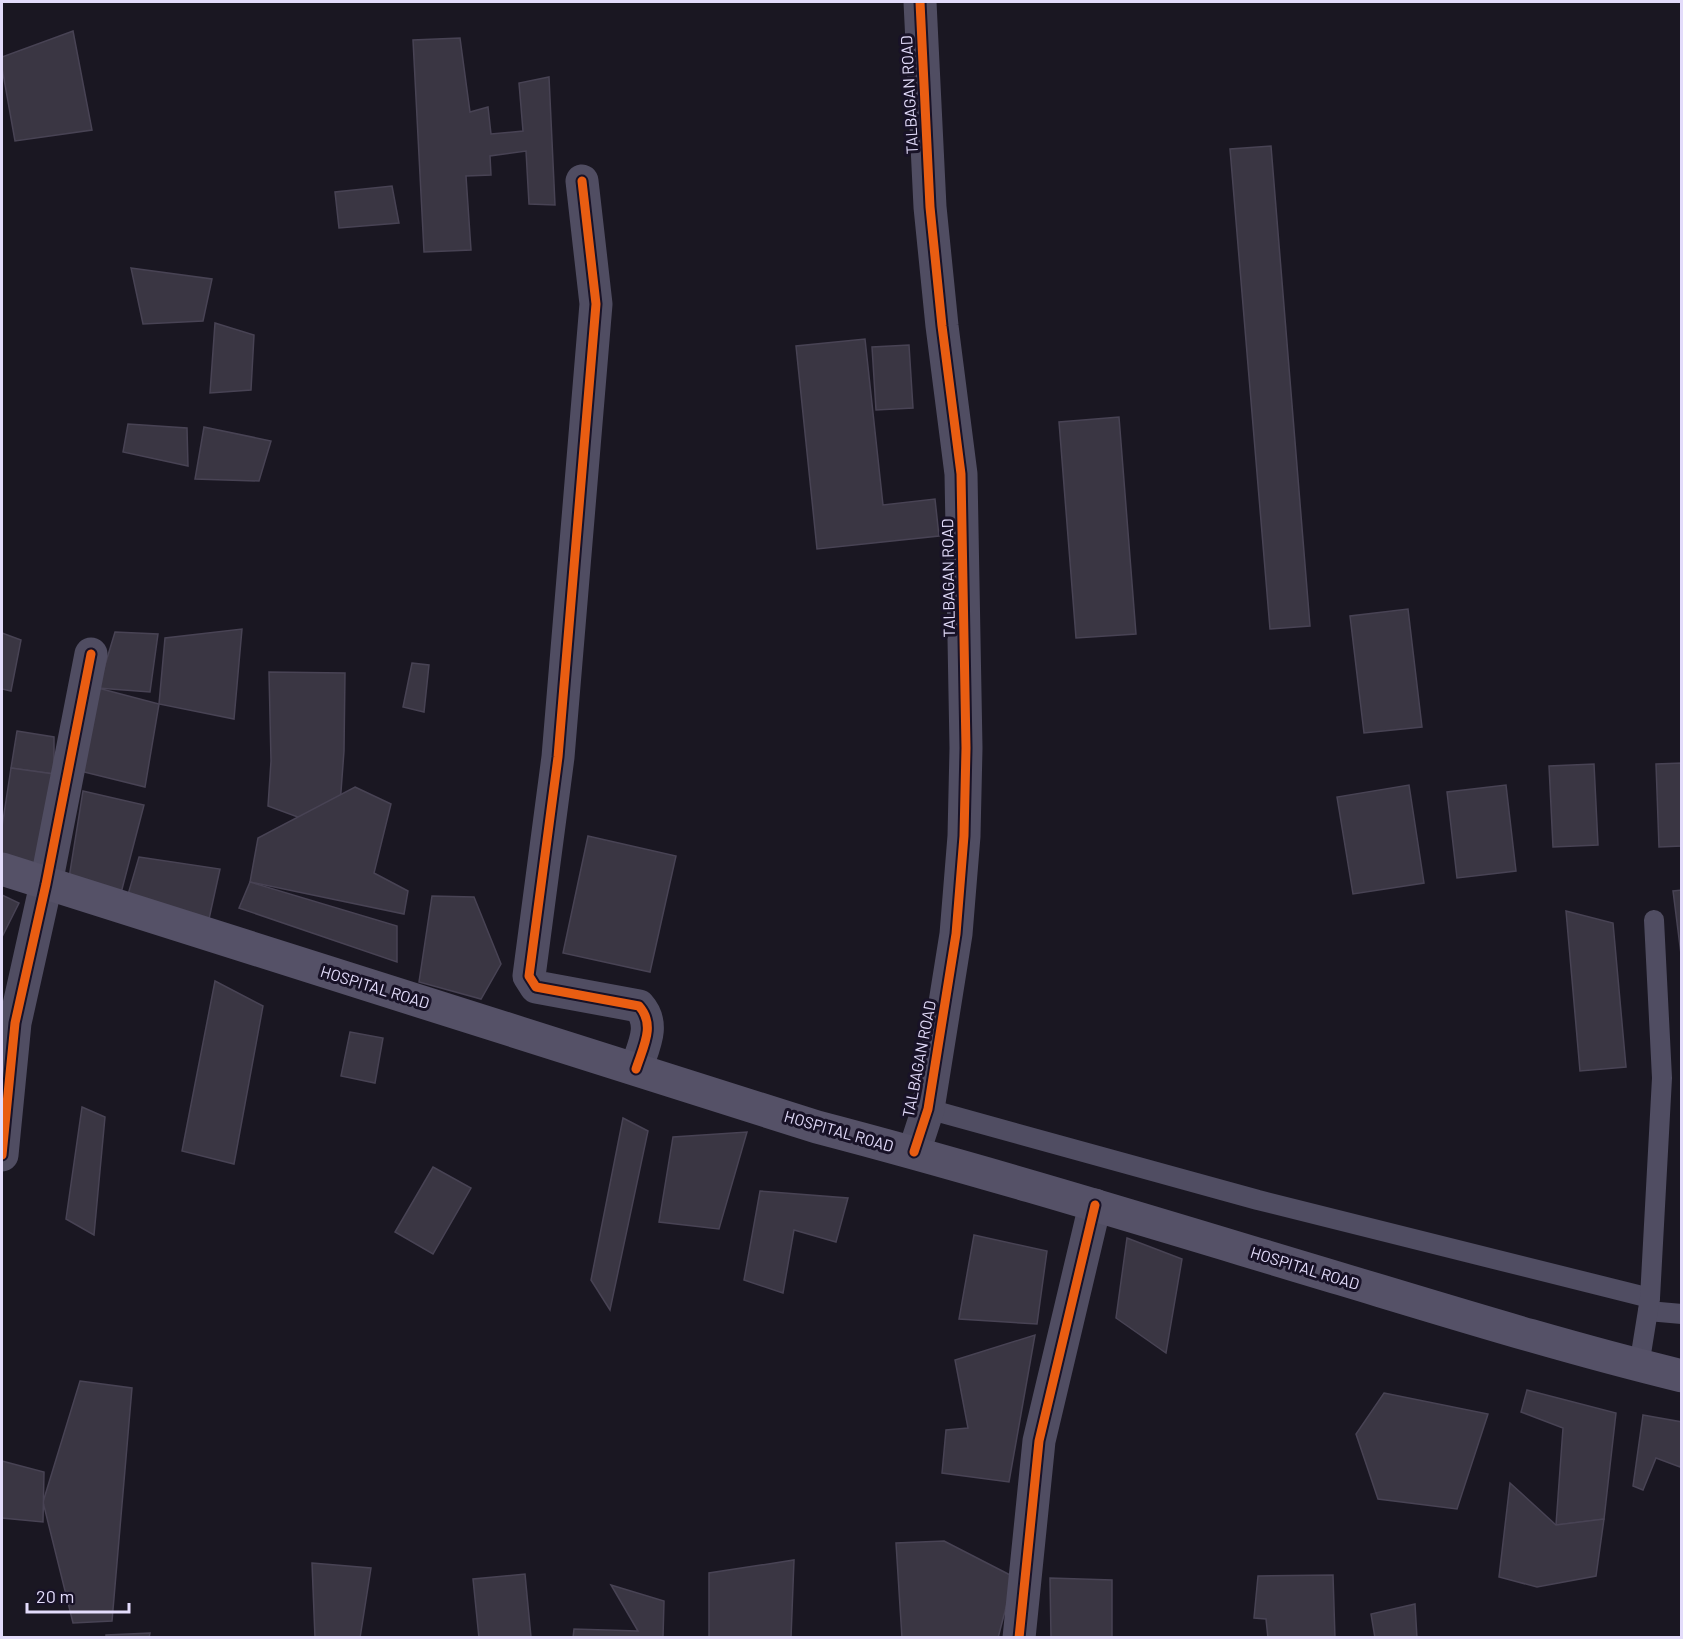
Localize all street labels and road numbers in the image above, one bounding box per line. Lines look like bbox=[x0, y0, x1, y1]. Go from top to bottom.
street label: TALBAGAN ROAD bbox=[896, 35, 921, 155]
street label: TALBAGAN ROAD bbox=[937, 518, 958, 638]
street label: HOSPITAL ROAD bbox=[318, 961, 432, 1012]
street label: TALBAGAN ROAD bbox=[898, 999, 939, 1119]
street label: HOSPITAL ROAD bbox=[782, 1106, 896, 1155]
street label: HOSPITAL ROAD bbox=[1248, 1242, 1362, 1293]

